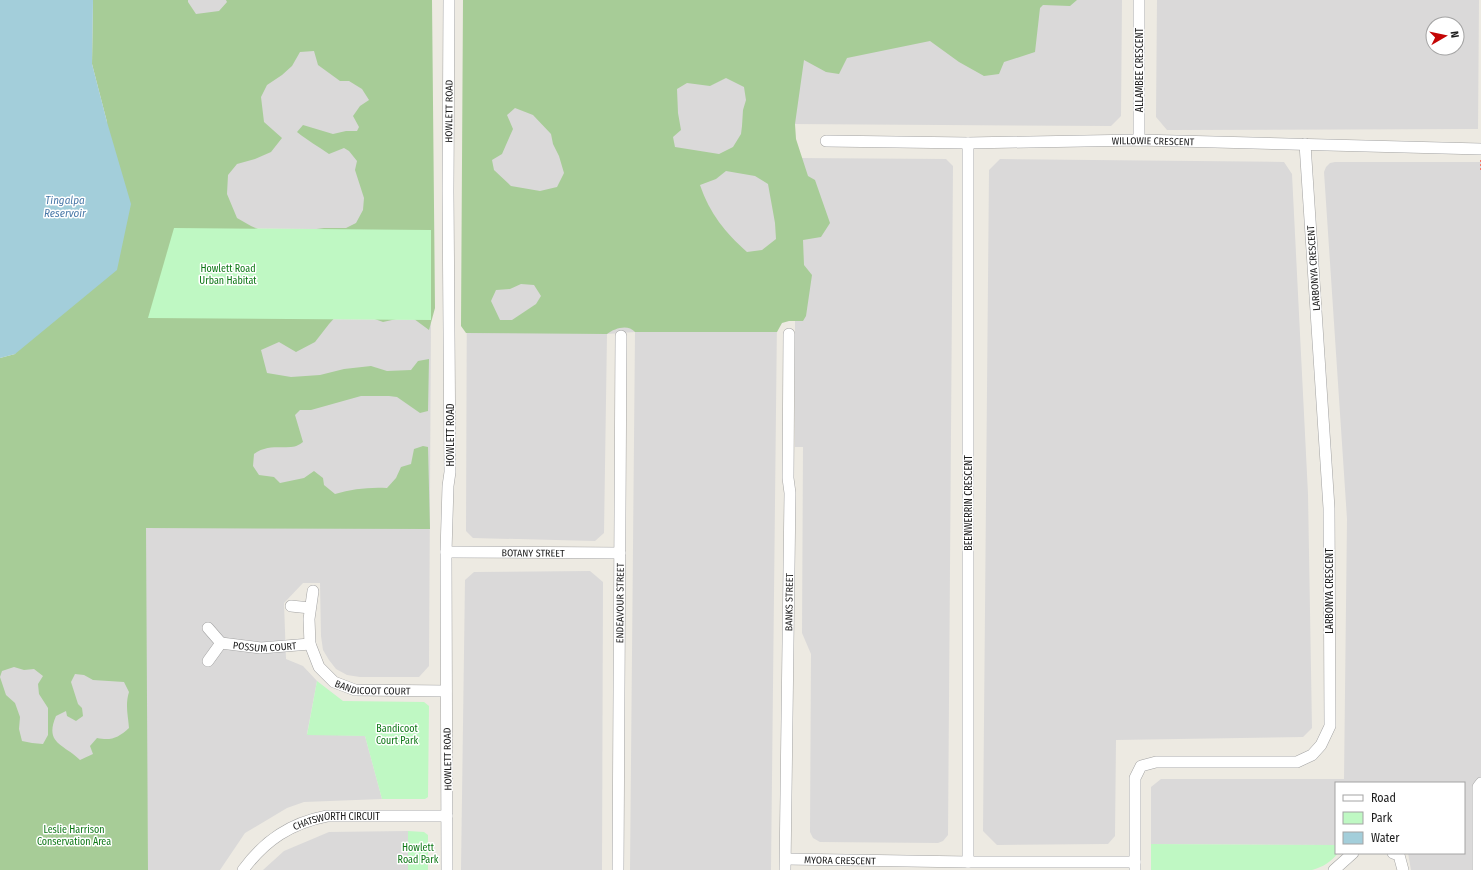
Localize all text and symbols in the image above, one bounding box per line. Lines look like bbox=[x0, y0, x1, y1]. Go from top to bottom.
north arrow bbox=[1425, 16, 1465, 56]
street label: ALLAMBEE CRESCENT bbox=[1134, 28, 1146, 112]
text: N bbox=[1447, 30, 1461, 39]
street label: HOWLETT ROAD bbox=[443, 79, 456, 143]
street label: WILLOWIE CRESCENT bbox=[1112, 135, 1195, 148]
water label: Tingalpa Reservoir bbox=[44, 194, 87, 220]
street label: LARBONYA CRESCENT bbox=[1305, 224, 1323, 311]
park label: Howlett Road Urban Habitat bbox=[199, 263, 257, 287]
street label: HOWLETT ROAD bbox=[445, 403, 457, 467]
street label: BEENWERRIN CRESCENT bbox=[963, 455, 975, 551]
street label: BOTANY STREET bbox=[501, 547, 565, 560]
street label: LARBONYA CRESCENT bbox=[1324, 548, 1336, 634]
street label: ENDEAVOUR STREET bbox=[614, 562, 627, 643]
street label: BANKS STREET bbox=[783, 573, 796, 631]
street label: POSSUM COURT bbox=[232, 640, 297, 655]
street label: BANDICOOT COURT bbox=[333, 678, 411, 698]
park label: Bandicoot Court Park bbox=[376, 723, 418, 747]
street label: HOWLETT ROAD bbox=[441, 727, 455, 791]
legend bbox=[1335, 782, 1465, 854]
text: Road bbox=[1371, 791, 1396, 805]
street label: CHATSWORTH CIRCUIT bbox=[291, 811, 380, 833]
text: Park bbox=[1371, 811, 1393, 825]
park label: Leslie Harrison Conservation Area bbox=[37, 824, 111, 848]
text: Water bbox=[1371, 831, 1400, 845]
park label: Howlett Road Park bbox=[398, 842, 439, 866]
street label: MYORA CRESCENT bbox=[804, 854, 876, 867]

